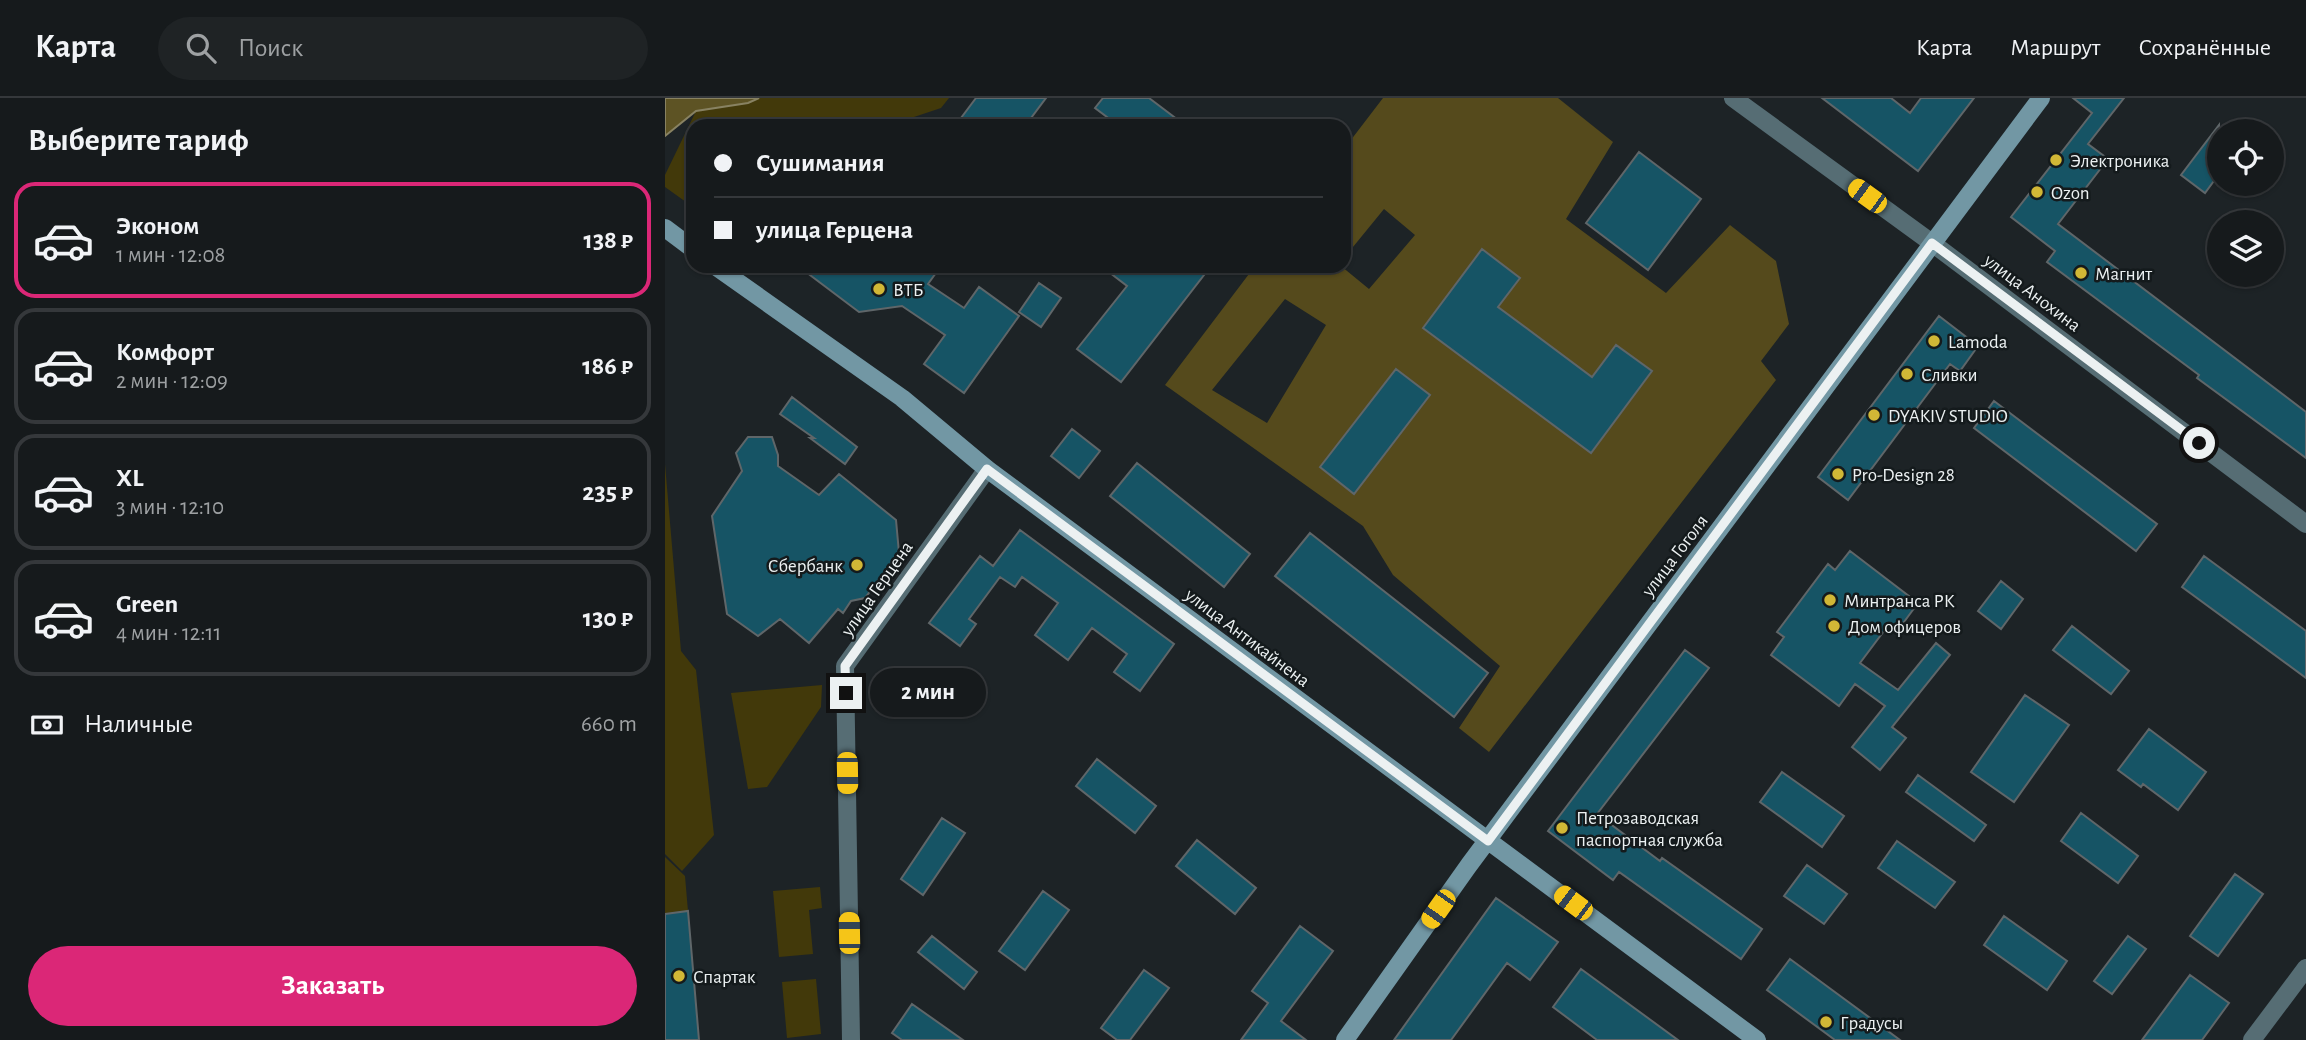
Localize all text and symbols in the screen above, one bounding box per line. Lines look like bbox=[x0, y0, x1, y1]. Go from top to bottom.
search box bbox=[158, 17, 648, 80]
icon: search bbox=[182, 29, 220, 67]
text: Карта bbox=[35, 31, 116, 64]
text: Поиск bbox=[238, 35, 303, 61]
text: Карта bbox=[1916, 36, 1972, 60]
text: Маршрут bbox=[2010, 36, 2100, 60]
text: Сохранённые bbox=[2138, 36, 2271, 60]
map controls bbox=[2207, 119, 2284, 287]
button: locate bbox=[2207, 119, 2284, 196]
text: Выберите тариф bbox=[28, 124, 249, 156]
text: Сушимания bbox=[756, 150, 885, 176]
marker: Электроника bbox=[2048, 152, 2064, 168]
place label: Электроника bbox=[2070, 152, 2170, 171]
car bbox=[1844, 175, 1891, 217]
marker: Ozon bbox=[2029, 184, 2045, 200]
place label: Ozon bbox=[2051, 184, 2090, 203]
icon: car bbox=[32, 209, 95, 272]
button: layers bbox=[2207, 210, 2284, 287]
text: Эконом bbox=[116, 213, 199, 239]
text: улица Герцена bbox=[756, 217, 913, 243]
text: 138 ₽ bbox=[584, 227, 633, 253]
text: 1 мин · 12:08 bbox=[116, 244, 225, 267]
street label: улица Анохина bbox=[1979, 250, 2084, 336]
marker: Магнит bbox=[2073, 265, 2089, 281]
place label: Магнит bbox=[2095, 265, 2152, 284]
marker: ВТБ bbox=[871, 281, 887, 297]
place label: ВТБ bbox=[893, 281, 924, 300]
marker: Lamoda bbox=[1926, 333, 1942, 349]
place label: Lamoda bbox=[1948, 333, 2008, 352]
icon: car bbox=[32, 335, 95, 398]
text: Комфорт bbox=[116, 339, 214, 365]
text: 186 ₽ bbox=[582, 353, 633, 379]
marker: Сливки bbox=[1899, 366, 1915, 382]
place label: Сливки bbox=[1921, 366, 1978, 385]
text: 2 мин · 12:09 bbox=[116, 370, 228, 393]
marker: DYAKIV STUDIO bbox=[1866, 407, 1882, 423]
place label: DYAKIV STUDIO bbox=[1888, 407, 2008, 426]
route start bbox=[2183, 427, 2215, 459]
icon: car bbox=[32, 461, 95, 524]
text: XL bbox=[116, 465, 143, 491]
marker: Pro-Design 28 bbox=[1830, 466, 1846, 482]
place label: Pro-Design 28 bbox=[1852, 466, 1955, 485]
text: 235 ₽ bbox=[582, 479, 633, 505]
text: 3 мин · 12:10 bbox=[116, 496, 224, 519]
street label: улица Гоголя bbox=[1638, 512, 1712, 601]
street label: улица Герцена bbox=[837, 538, 917, 640]
place label: Сбербанк bbox=[768, 557, 843, 576]
marker: Сбербанк bbox=[849, 557, 865, 573]
street label: улица Антикайнена bbox=[1181, 585, 1313, 691]
icon: car bbox=[32, 587, 95, 650]
text: Green bbox=[116, 591, 178, 617]
marker: Минтранса РК bbox=[1822, 592, 1838, 608]
place label: Минтранса РК bbox=[1844, 592, 1955, 611]
text: 130 ₽ bbox=[583, 605, 633, 631]
marker: Дом офицеров bbox=[1826, 618, 1842, 634]
place label: Дом офицеров bbox=[1848, 618, 1961, 637]
text: 4 мин · 12:11 bbox=[116, 622, 221, 645]
callout: 2 мин bbox=[871, 668, 986, 718]
route end bbox=[830, 677, 862, 709]
text: 2 мин bbox=[901, 681, 955, 704]
icon: cash bbox=[28, 706, 66, 744]
text: Наличные bbox=[84, 711, 193, 737]
text: 660 m bbox=[581, 713, 637, 736]
car bbox=[837, 752, 858, 794]
place label: Петрозаводская паспортная служба bbox=[1576, 809, 1723, 850]
marker: Петрозаводская паспортная служба bbox=[1554, 820, 1570, 836]
car bbox=[1550, 882, 1597, 924]
car bbox=[1418, 886, 1459, 932]
car bbox=[839, 912, 860, 954]
button: Заказать bbox=[28, 946, 637, 1026]
marker: Спартак bbox=[671, 968, 687, 984]
place label: Спартак bbox=[693, 968, 756, 987]
marker: Градусы bbox=[1818, 1014, 1834, 1030]
place label: Градусы bbox=[1840, 1014, 1903, 1033]

